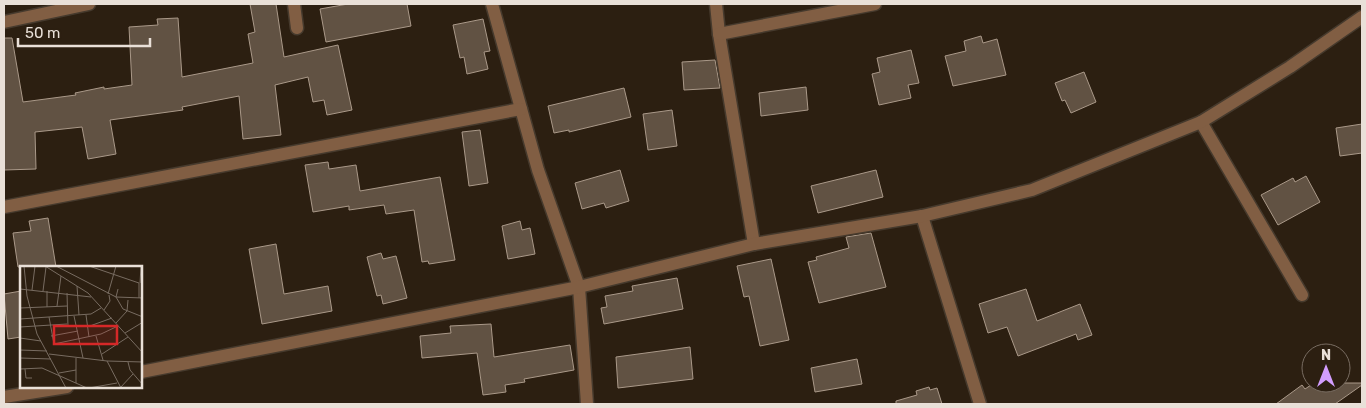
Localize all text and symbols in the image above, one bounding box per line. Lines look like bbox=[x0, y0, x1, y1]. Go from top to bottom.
scale bar bbox=[18, 15, 150, 47]
text: 50 m bbox=[25, 24, 60, 42]
inset map bbox=[20, 266, 142, 388]
north arrow bbox=[1301, 343, 1351, 393]
text: N bbox=[1321, 347, 1331, 364]

